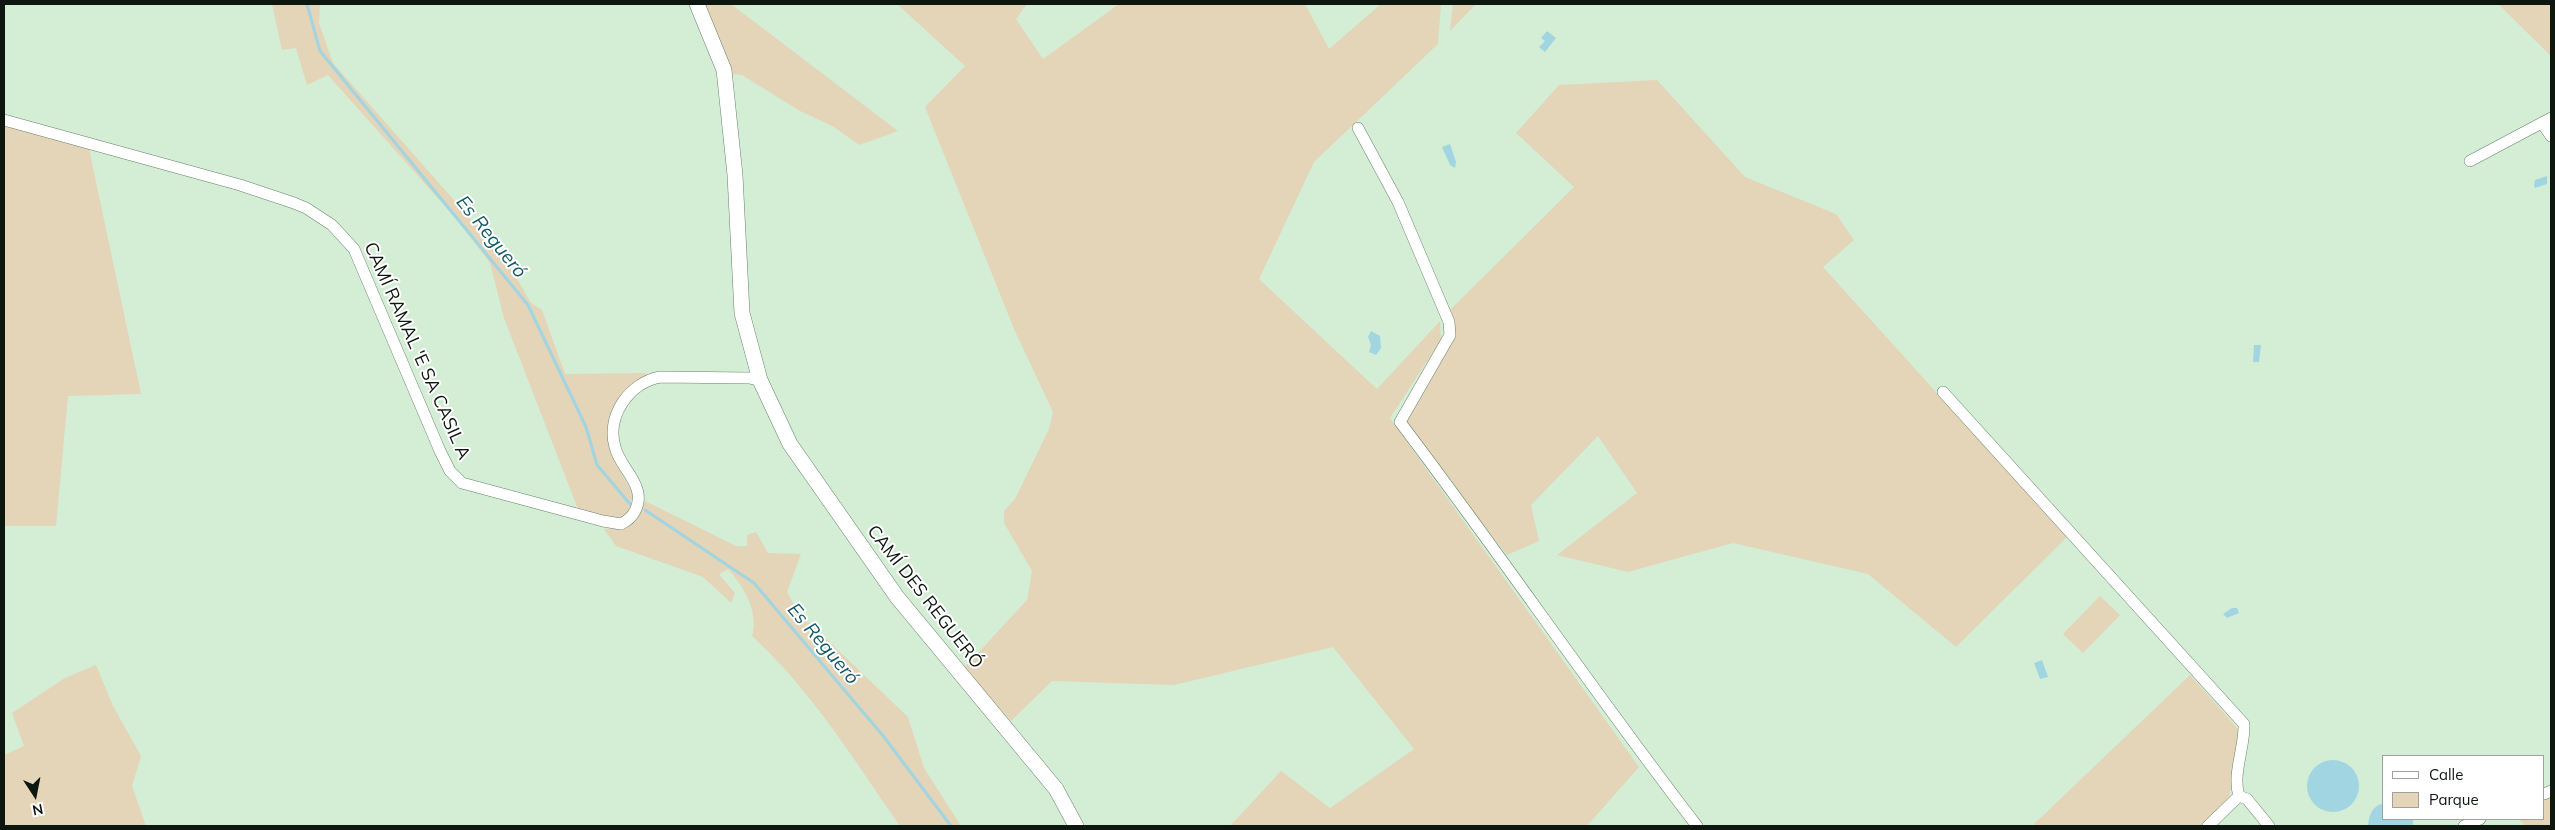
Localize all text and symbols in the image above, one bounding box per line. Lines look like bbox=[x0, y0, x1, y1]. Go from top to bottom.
water label: Es Regueró bbox=[451, 191, 531, 283]
street label: CAMÍ RAMAL 'E SA CASIL A bbox=[359, 239, 475, 463]
street label: CAMÍ DES REGUERÓ bbox=[862, 521, 988, 673]
water label: Es Regueró bbox=[782, 599, 864, 689]
legend bbox=[2382, 755, 2545, 820]
text: Calle bbox=[2429, 765, 2463, 784]
north arrow bbox=[10, 770, 60, 820]
text: Parque bbox=[2429, 790, 2479, 809]
text: N bbox=[31, 800, 45, 820]

